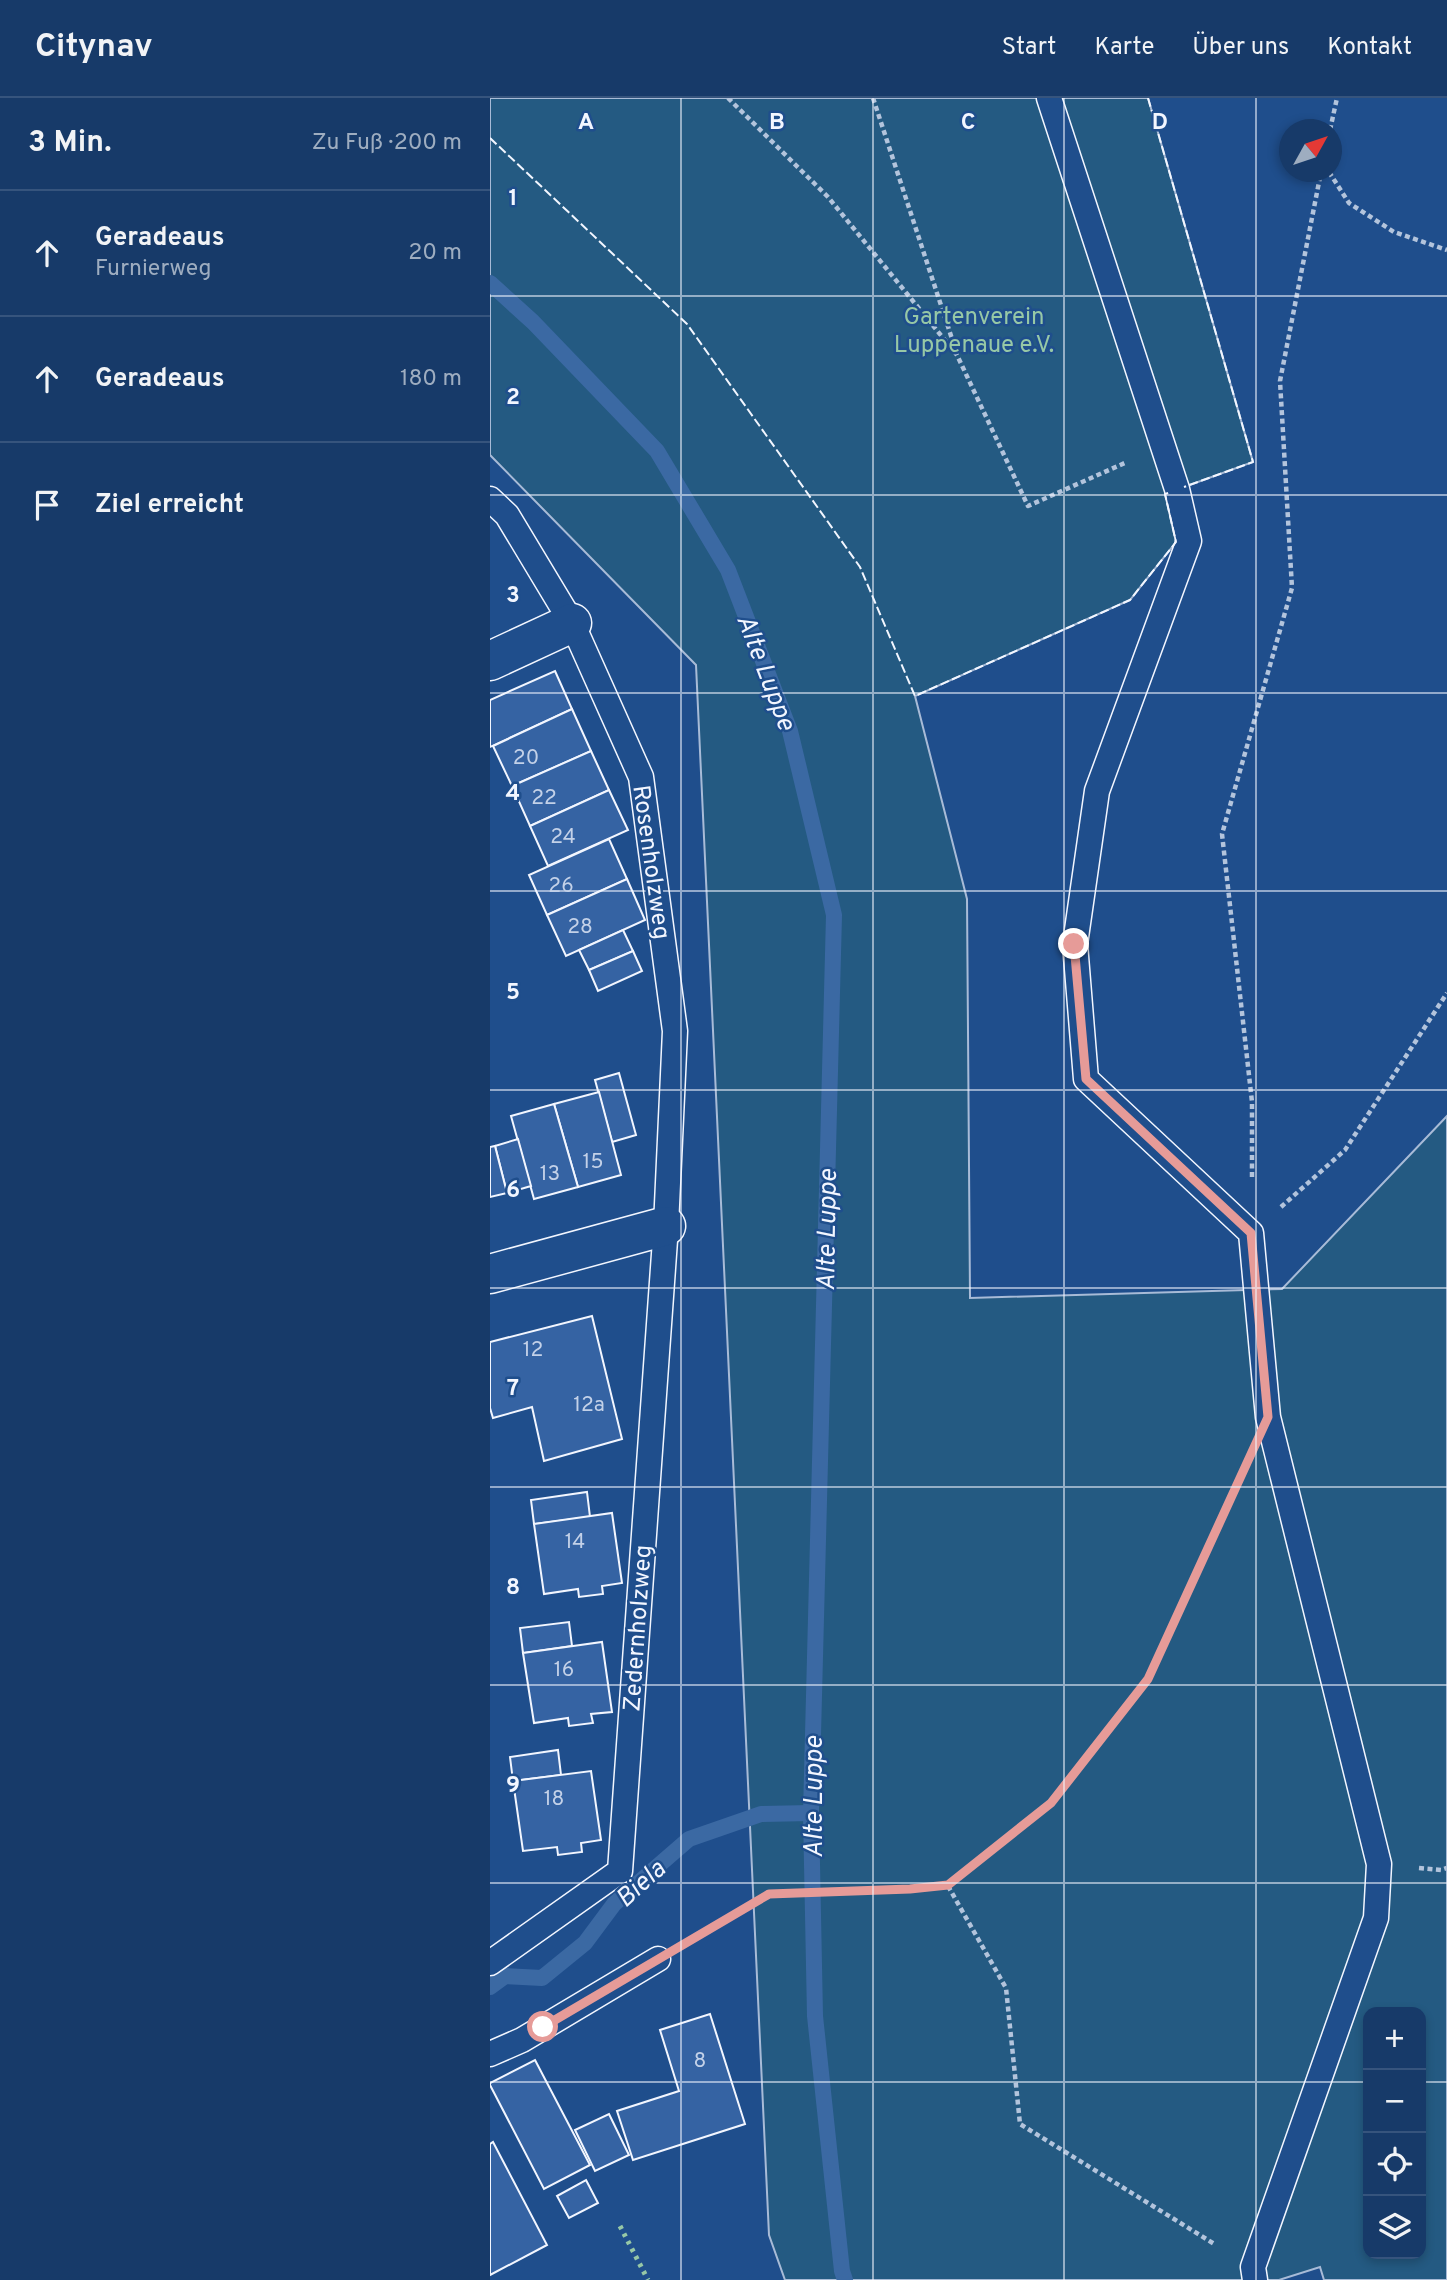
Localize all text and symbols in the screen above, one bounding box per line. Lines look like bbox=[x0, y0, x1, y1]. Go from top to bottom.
text: Citynav bbox=[35, 27, 153, 69]
text: Start bbox=[1002, 33, 1056, 63]
text: Karte bbox=[1094, 33, 1154, 63]
text: Über uns bbox=[1192, 33, 1289, 63]
text: Kontakt bbox=[1327, 33, 1412, 63]
text: A bbox=[578, 109, 594, 138]
text: B bbox=[769, 109, 785, 138]
text: C bbox=[961, 109, 975, 138]
text: D bbox=[1152, 109, 1168, 138]
north arrow bbox=[1279, 119, 1342, 182]
text: 3 Min. bbox=[28, 125, 112, 162]
text: Zu Fuß · 200 m bbox=[312, 129, 462, 158]
text: 1 bbox=[508, 185, 518, 214]
text: Geradeaus bbox=[95, 222, 224, 255]
icon: ahead bbox=[28, 234, 66, 272]
text: 20 m bbox=[408, 239, 462, 268]
text: Furnierweg bbox=[95, 255, 211, 284]
park label: Gartenverein Luppenaue e.V. bbox=[894, 303, 1054, 361]
icon: ahead bbox=[28, 360, 66, 398]
text: Geradeaus bbox=[95, 363, 224, 396]
text: 180 m bbox=[400, 365, 462, 394]
text: 2 bbox=[506, 384, 520, 413]
icon: arrive bbox=[28, 486, 66, 524]
text: Ziel erreicht bbox=[95, 489, 244, 522]
text: 3 bbox=[506, 582, 520, 611]
water label: Alte Luppe bbox=[727, 610, 802, 736]
house number: 20 bbox=[513, 745, 539, 772]
text: 4 bbox=[506, 780, 520, 809]
street label: Rosenholzweg bbox=[624, 783, 676, 941]
house number: 22 bbox=[531, 785, 557, 812]
house number: 24 bbox=[550, 824, 576, 851]
house number: 26 bbox=[548, 873, 574, 900]
house number: 28 bbox=[567, 914, 593, 941]
route end bbox=[1058, 928, 1089, 959]
text: 5 bbox=[506, 979, 520, 1008]
house number: 15 bbox=[583, 1149, 603, 1176]
house number: 13 bbox=[540, 1161, 560, 1188]
water label: Alte Luppe bbox=[811, 1168, 846, 1291]
text: 6 bbox=[506, 1177, 520, 1206]
house number: 12 bbox=[523, 1337, 543, 1364]
text: 7 bbox=[507, 1375, 519, 1404]
house number: 12a bbox=[573, 1392, 605, 1419]
house number: 14 bbox=[565, 1529, 585, 1556]
street label: Zedernholzweg bbox=[618, 1544, 660, 1713]
text: 8 bbox=[506, 1574, 520, 1603]
house number: 16 bbox=[554, 1657, 574, 1684]
water label: Alte Luppe bbox=[799, 1736, 832, 1858]
text: 9 bbox=[506, 1772, 520, 1801]
house number: 18 bbox=[544, 1786, 564, 1813]
water label: Biela bbox=[610, 1853, 674, 1916]
map controls bbox=[1363, 2007, 1426, 2259]
button: + bbox=[1363, 2007, 1426, 2070]
route start bbox=[527, 2011, 558, 2042]
house number: 8 bbox=[694, 2048, 706, 2075]
button: − bbox=[1363, 2070, 1426, 2133]
button: locate bbox=[1363, 2133, 1426, 2196]
button: layers bbox=[1363, 2196, 1426, 2259]

